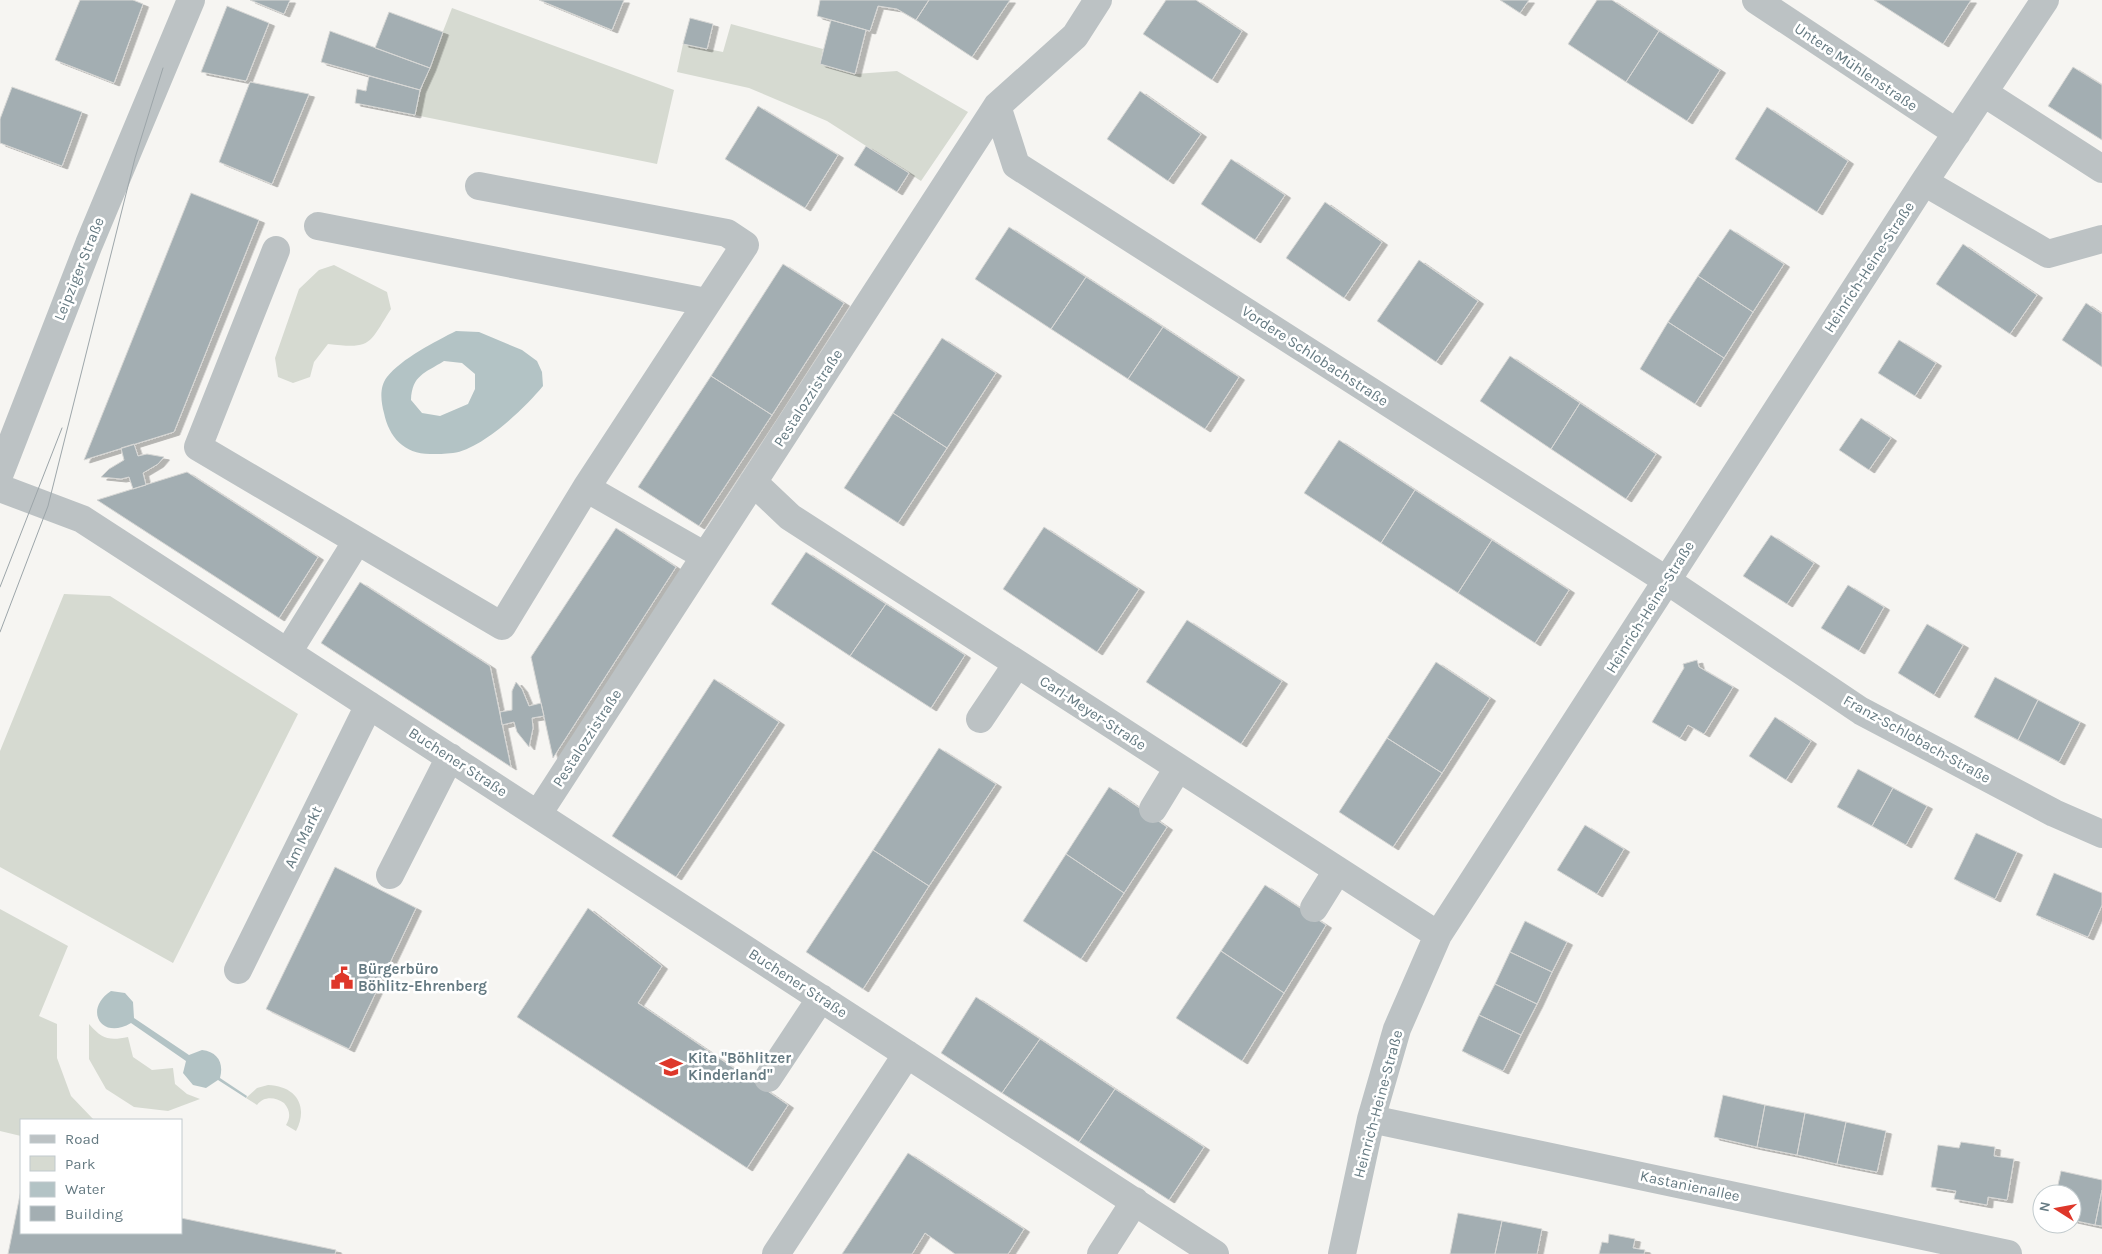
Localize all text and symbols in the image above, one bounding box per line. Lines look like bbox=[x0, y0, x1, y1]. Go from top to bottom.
street label: Untere Mühlenstraße bbox=[1791, 19, 1921, 115]
street label: Heinrich-Heine-Straße bbox=[1820, 198, 1918, 336]
street label: Leipziger Straße bbox=[50, 215, 108, 323]
street label: Vordere Schlobachstraße bbox=[1238, 302, 1392, 410]
street label: Pestalozzistraße bbox=[770, 346, 846, 450]
street label: Heinrich-Heine-Straße bbox=[1602, 538, 1698, 676]
street label: Carl-Meyer-Straße bbox=[1036, 672, 1150, 754]
street label: Pestalozzistraße bbox=[549, 686, 625, 790]
street label: Franz-Schlobach-Straße bbox=[1840, 691, 1994, 787]
street label: Buchener Straße bbox=[405, 723, 511, 801]
street label: Am Markt bbox=[280, 803, 326, 871]
street label: Buchener Straße bbox=[745, 944, 851, 1022]
place label: Bürgerbüro Böhlitz-Ehrenberg bbox=[358, 960, 487, 995]
public building icon: Bürgerbüro Böhlitz-Ehrenberg bbox=[329, 965, 355, 991]
street label: Heinrich-Heine-Straße bbox=[1350, 1028, 1406, 1180]
place label: Kita "Böhlitzer Kinderland" bbox=[688, 1049, 791, 1084]
school or university icon: Kita "Böhlitzer Kinderland" bbox=[658, 1054, 684, 1080]
legend bbox=[20, 1119, 182, 1234]
text: Road bbox=[65, 1130, 100, 1148]
text: Park bbox=[65, 1155, 95, 1173]
street label: Kastanienallee bbox=[1638, 1167, 1742, 1205]
text: Water bbox=[65, 1180, 106, 1198]
north arrow bbox=[2032, 1184, 2082, 1234]
text: N bbox=[2035, 1200, 2054, 1213]
text: Building bbox=[65, 1205, 123, 1223]

